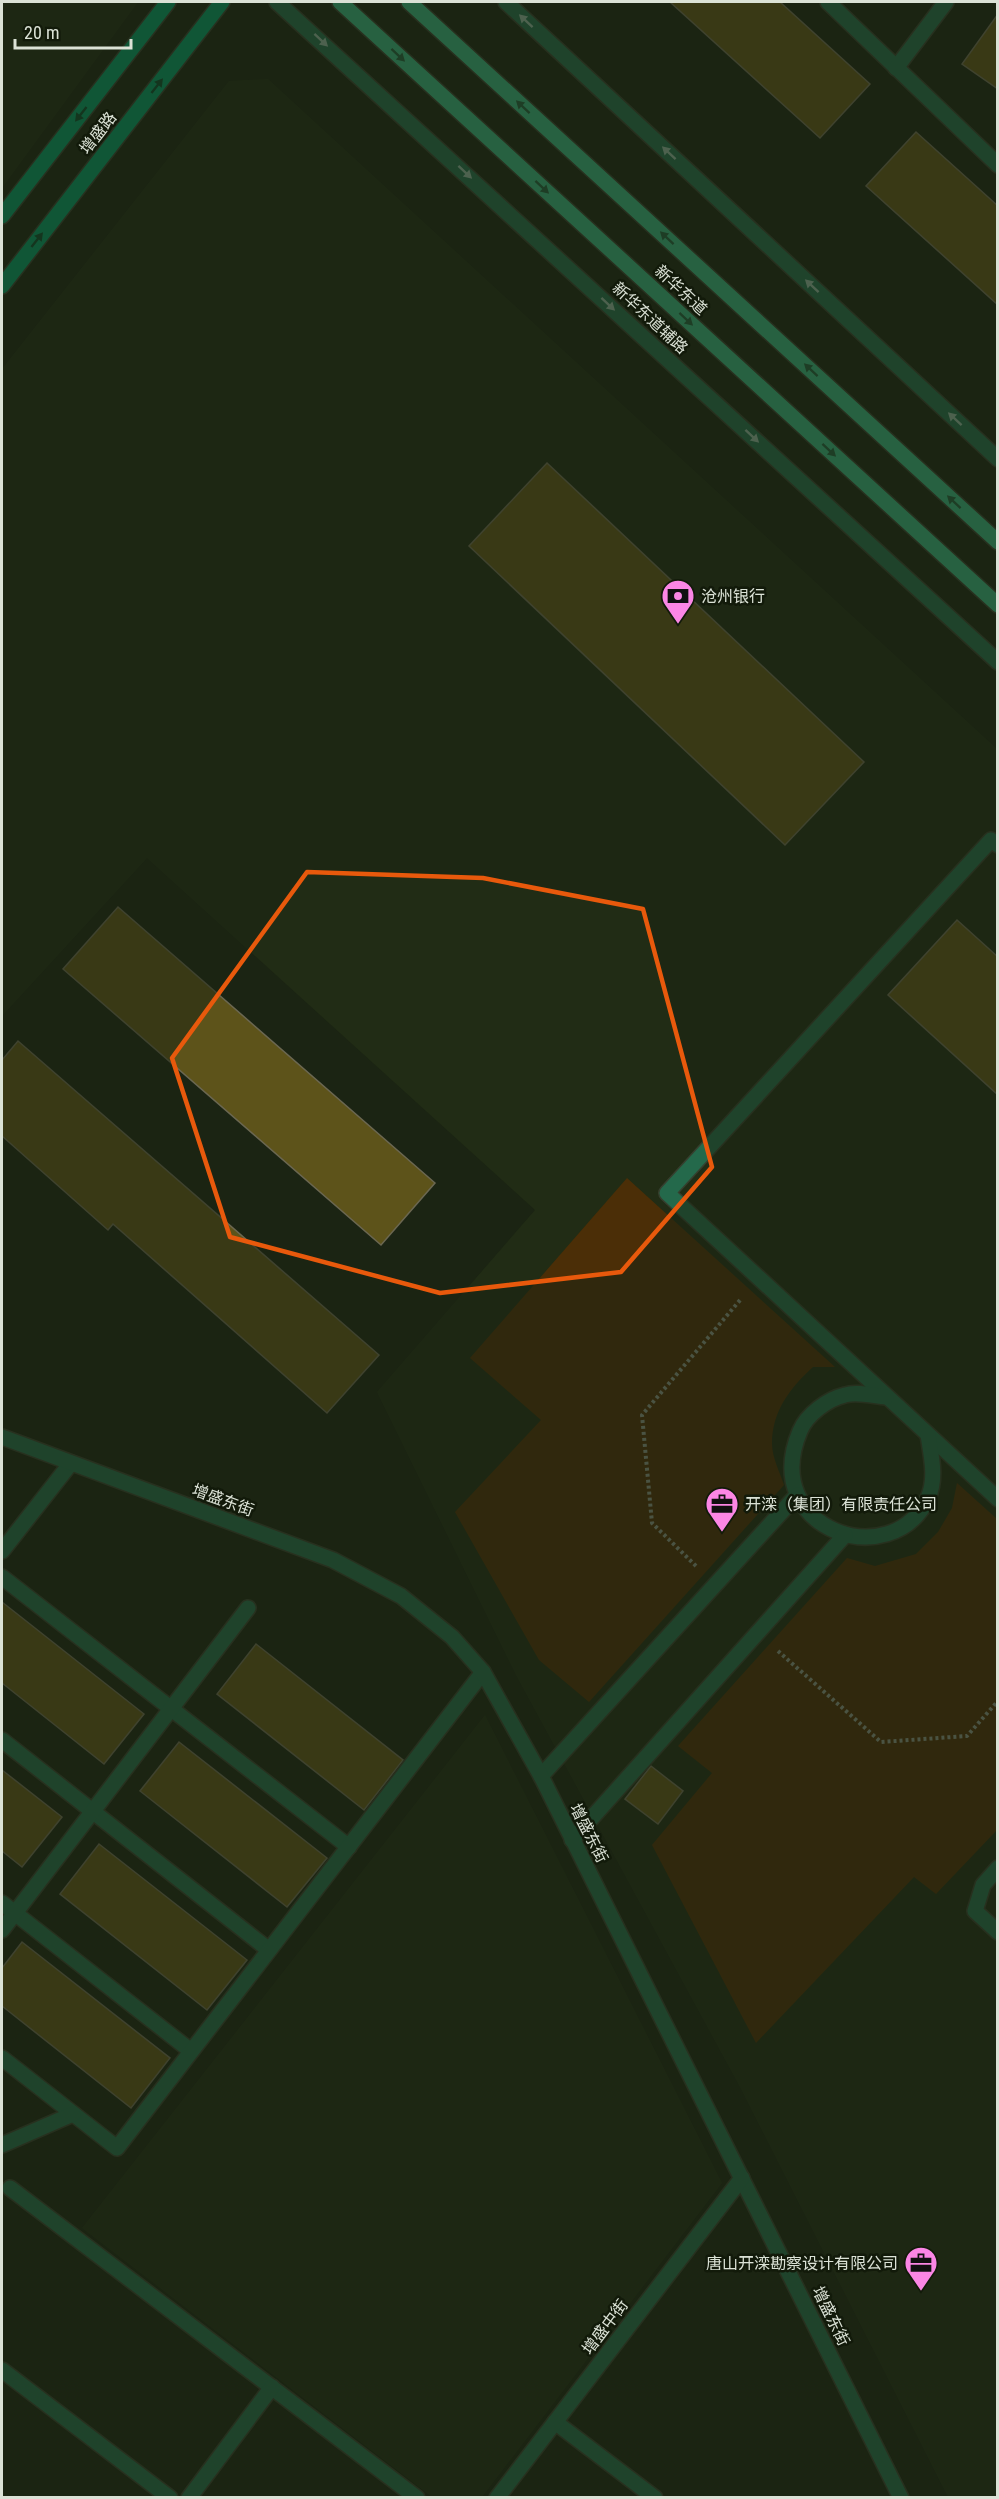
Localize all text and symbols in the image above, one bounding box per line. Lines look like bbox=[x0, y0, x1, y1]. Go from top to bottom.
scale bar bbox=[15, 12, 130, 50]
one-way arrow bbox=[520, 14, 534, 28]
text: 20 m bbox=[24, 22, 59, 43]
one-way arrow bbox=[313, 33, 328, 46]
one-way arrow bbox=[390, 48, 405, 61]
one-way arrow bbox=[150, 78, 162, 93]
one-way arrow bbox=[516, 100, 531, 114]
one-way arrow bbox=[74, 106, 87, 122]
street label: 增盛路 bbox=[76, 108, 120, 158]
one-way arrow bbox=[663, 147, 677, 161]
one-way arrow bbox=[457, 165, 472, 179]
one-way arrow bbox=[534, 180, 549, 193]
one-way arrow bbox=[31, 232, 44, 248]
one-way arrow bbox=[660, 232, 674, 246]
street label: 新华东道 bbox=[651, 261, 711, 319]
street label: 新华东道辅路 bbox=[608, 278, 692, 358]
one-way arrow bbox=[805, 280, 820, 293]
one-way arrow bbox=[600, 297, 615, 310]
one-way arrow bbox=[678, 312, 693, 326]
one-way arrow bbox=[803, 363, 818, 377]
one-way arrow bbox=[947, 412, 962, 426]
one-way arrow bbox=[744, 429, 759, 443]
one-way arrow bbox=[822, 443, 836, 457]
one-way arrow bbox=[947, 495, 962, 509]
bank icon: 沧州银行 bbox=[660, 578, 696, 625]
place label: 沧州银行 bbox=[701, 587, 765, 606]
street label: 增盛东街 bbox=[190, 1480, 256, 1520]
office icon: 开滦（集团）有限责任公司 bbox=[704, 1486, 740, 1533]
place label: 开滦（集团）有限责任公司 bbox=[745, 1495, 937, 1514]
street label: 增盛东街 bbox=[566, 1800, 612, 1866]
office icon: 唐山开滦勘察设计有限公司 bbox=[903, 2245, 939, 2292]
place label: 唐山开滦勘察设计有限公司 bbox=[706, 2254, 898, 2273]
street label: 增盛东街 bbox=[808, 2283, 854, 2349]
street label: 增盛中街 bbox=[578, 2296, 632, 2358]

